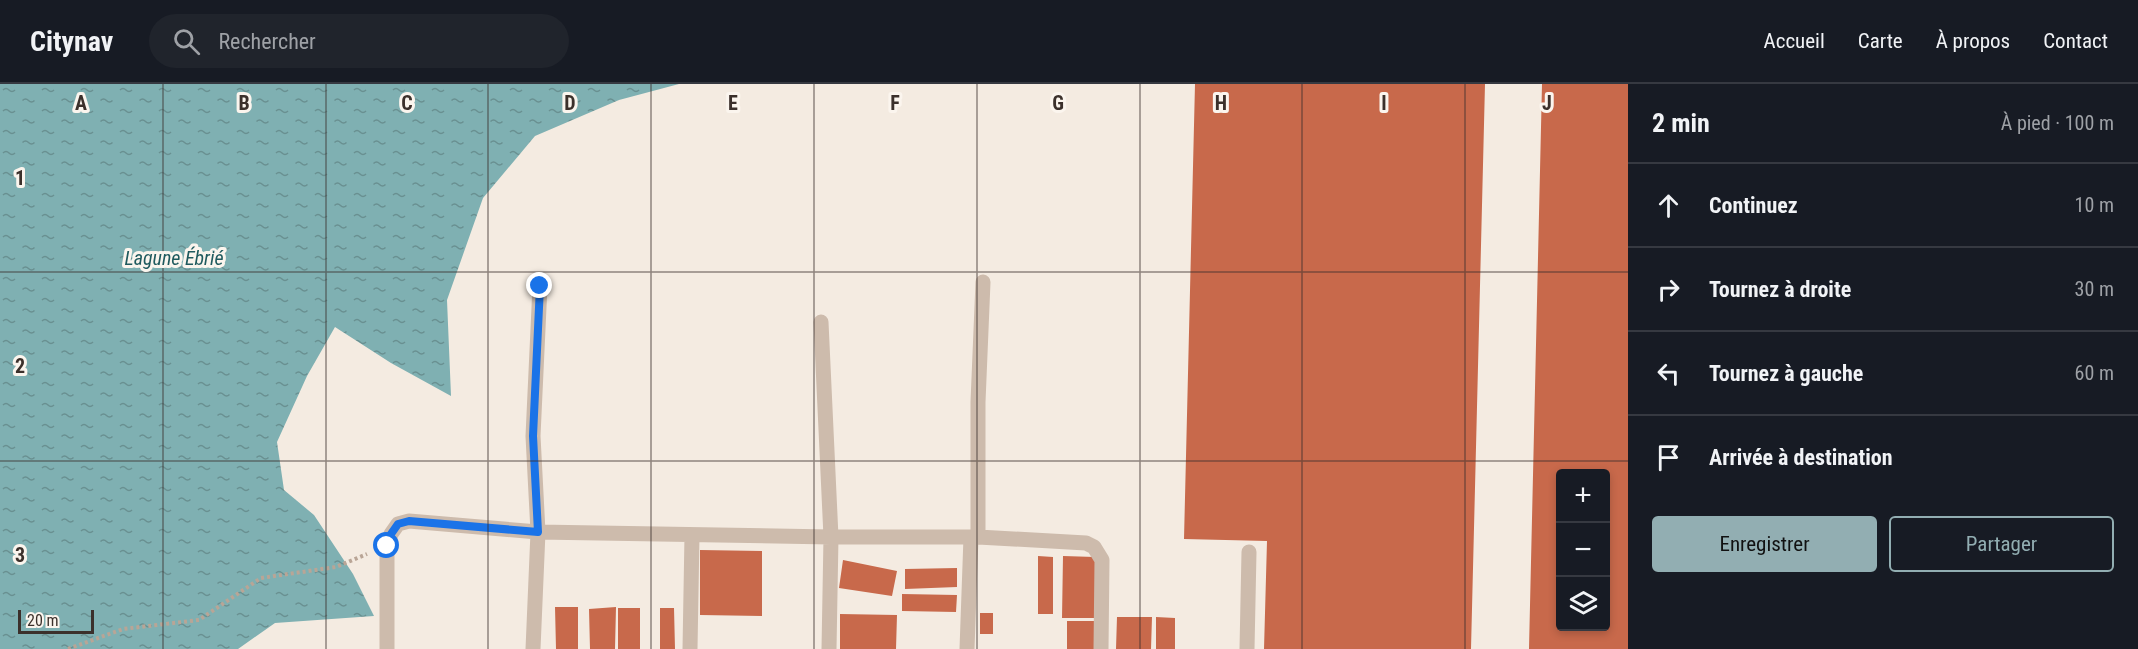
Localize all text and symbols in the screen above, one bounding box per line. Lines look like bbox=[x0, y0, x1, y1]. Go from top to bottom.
search box bbox=[149, 14, 569, 68]
text: Citynav bbox=[30, 25, 113, 58]
icon: search bbox=[170, 25, 203, 58]
text: Rechercher bbox=[218, 29, 316, 54]
text: Accueil bbox=[1764, 29, 1825, 53]
text: Carte bbox=[1858, 29, 1903, 53]
text: À propos bbox=[1936, 29, 2010, 53]
text: Contact bbox=[2043, 29, 2108, 53]
text: A bbox=[75, 91, 87, 115]
text: B bbox=[238, 91, 250, 115]
text: C bbox=[401, 91, 413, 115]
text: D bbox=[564, 91, 576, 115]
text: E bbox=[728, 91, 738, 115]
text: F bbox=[890, 91, 900, 115]
text: G bbox=[1052, 91, 1064, 115]
text: H bbox=[1215, 91, 1227, 115]
text: I bbox=[1381, 91, 1387, 115]
text: J bbox=[1542, 91, 1552, 115]
text: 2 min bbox=[1652, 108, 1710, 138]
text: À pied · 100 m bbox=[2001, 111, 2114, 135]
text: 1 bbox=[15, 166, 25, 190]
icon: ahead bbox=[1652, 189, 1685, 222]
text: Continuez bbox=[1709, 193, 1798, 218]
text: 10 m bbox=[2075, 193, 2114, 217]
water label: Lagune Ébrié bbox=[124, 246, 224, 270]
route end bbox=[526, 272, 552, 298]
icon: right bbox=[1652, 273, 1685, 306]
text: Tournez à droite bbox=[1709, 277, 1851, 302]
text: 30 m bbox=[2075, 277, 2114, 301]
text: 2 bbox=[15, 354, 25, 378]
icon: left bbox=[1652, 357, 1685, 390]
text: Tournez à gauche bbox=[1709, 361, 1863, 386]
text: 60 m bbox=[2075, 361, 2114, 385]
icon: arrive bbox=[1652, 441, 1685, 474]
text: Arrivée à destination bbox=[1709, 445, 1893, 470]
map controls bbox=[1556, 469, 1610, 631]
button: + bbox=[1556, 469, 1610, 523]
button: Enregistrer bbox=[1652, 516, 1877, 572]
button: Partager bbox=[1889, 516, 2114, 572]
button: − bbox=[1556, 523, 1610, 577]
route start bbox=[373, 532, 399, 558]
text: 3 bbox=[15, 543, 25, 567]
button: layers bbox=[1556, 577, 1610, 631]
scale bar bbox=[18, 607, 94, 634]
text: 20 m bbox=[27, 611, 59, 630]

